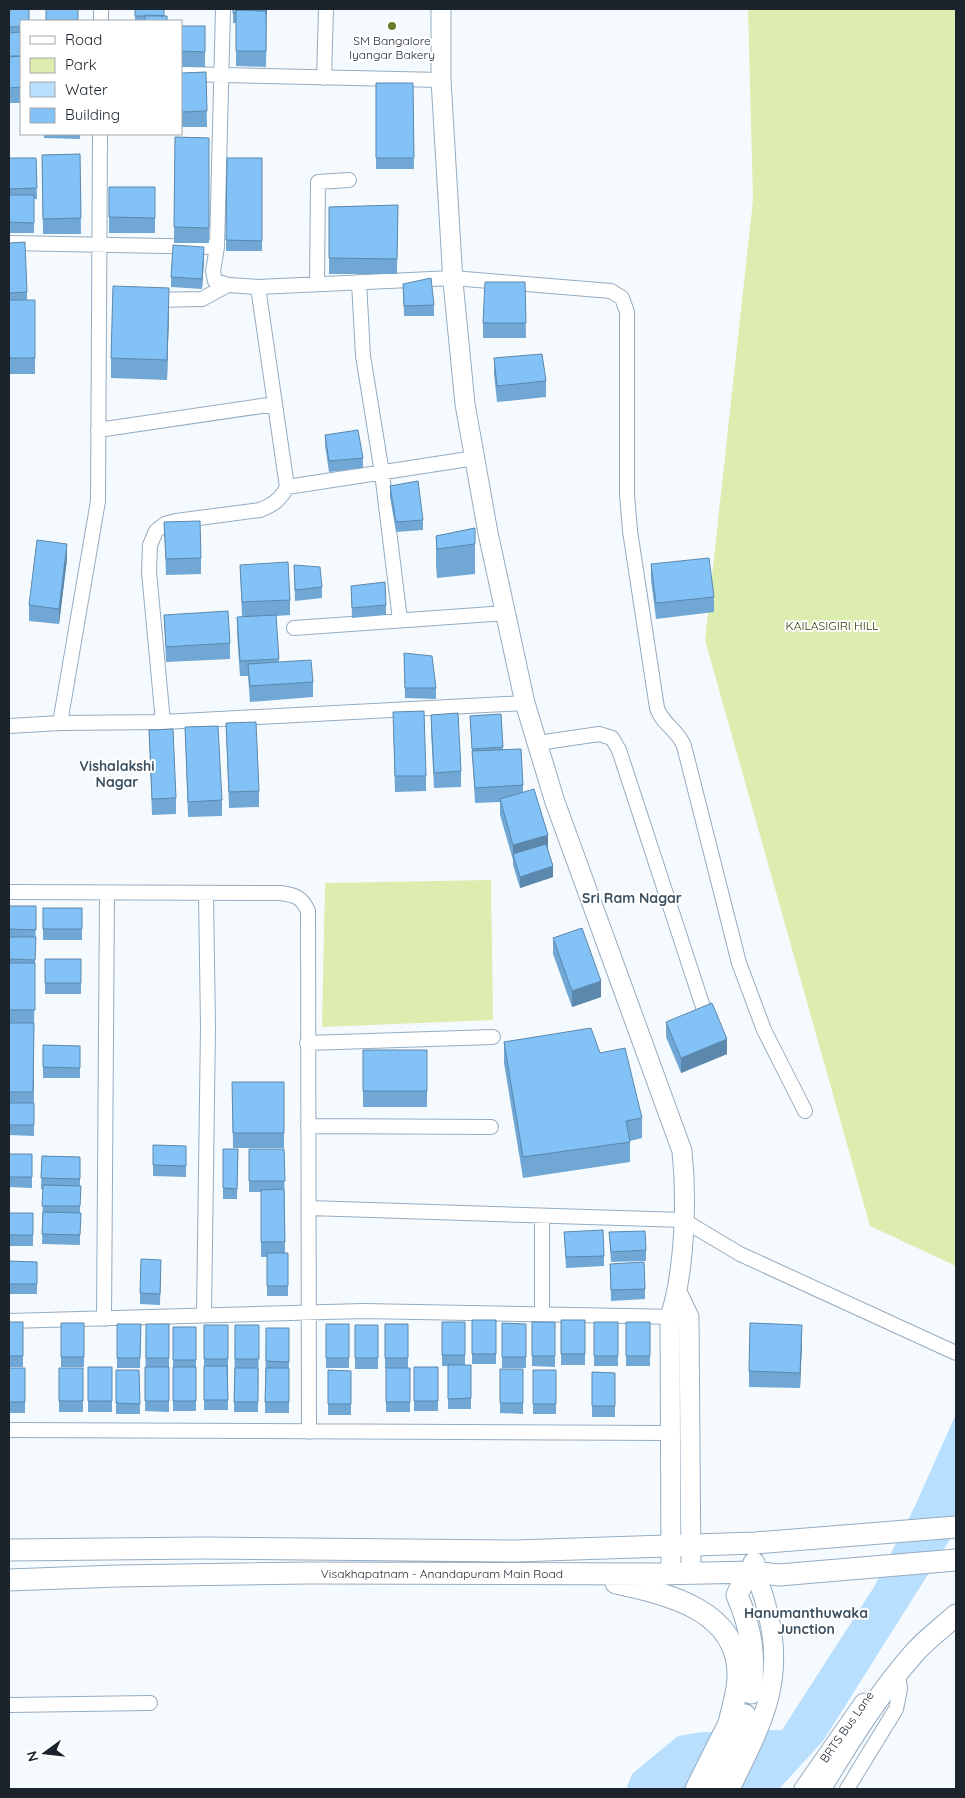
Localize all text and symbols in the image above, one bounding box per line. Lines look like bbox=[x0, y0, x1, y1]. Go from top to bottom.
legend bbox=[20, 20, 182, 135]
marker: SM Bangalore Iyangar Bakery bbox=[386, 20, 398, 32]
text: Road bbox=[65, 30, 102, 49]
place label: SM Bangalore Iyangar Bakery bbox=[349, 33, 435, 62]
text: Park bbox=[65, 55, 97, 74]
text: Water bbox=[65, 80, 108, 99]
text: Building bbox=[65, 105, 120, 124]
park label: KAILASIGIRI HILL bbox=[786, 618, 879, 633]
district label: Vishalakshi Nagar bbox=[79, 757, 155, 791]
district label: Sri Ram Nagar bbox=[582, 889, 682, 907]
street label: Visakhapatnam - Anandapuram Main Road bbox=[321, 1566, 563, 1581]
district label: Hanumanthuwaka Junction bbox=[744, 1604, 868, 1638]
street label: BRTS Bus Lane bbox=[816, 1688, 877, 1765]
north arrow bbox=[20, 1728, 70, 1778]
text: N bbox=[22, 1749, 42, 1764]

